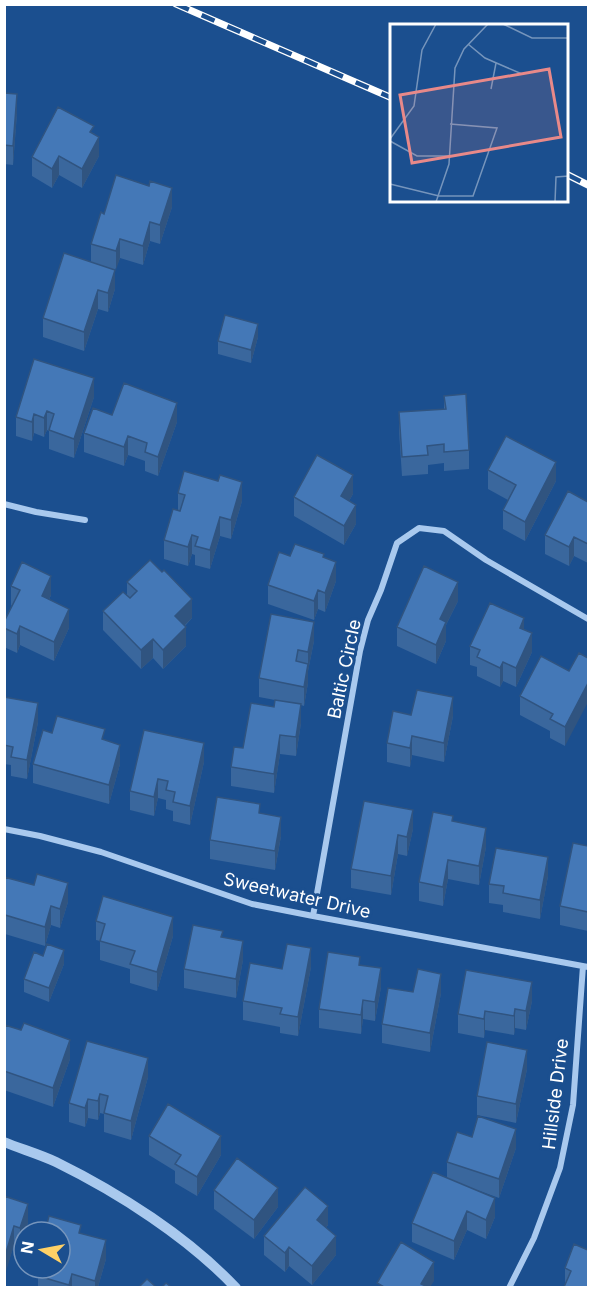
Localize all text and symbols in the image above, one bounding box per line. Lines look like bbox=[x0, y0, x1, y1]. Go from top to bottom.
inset map bbox=[390, 24, 569, 202]
street label: Baltic Circle bbox=[323, 617, 365, 721]
street label: Sweetwater Drive bbox=[221, 868, 373, 922]
street label: Hillside Drive bbox=[538, 1037, 572, 1151]
north arrow bbox=[12, 1220, 72, 1280]
text: N bbox=[16, 1240, 38, 1255]

